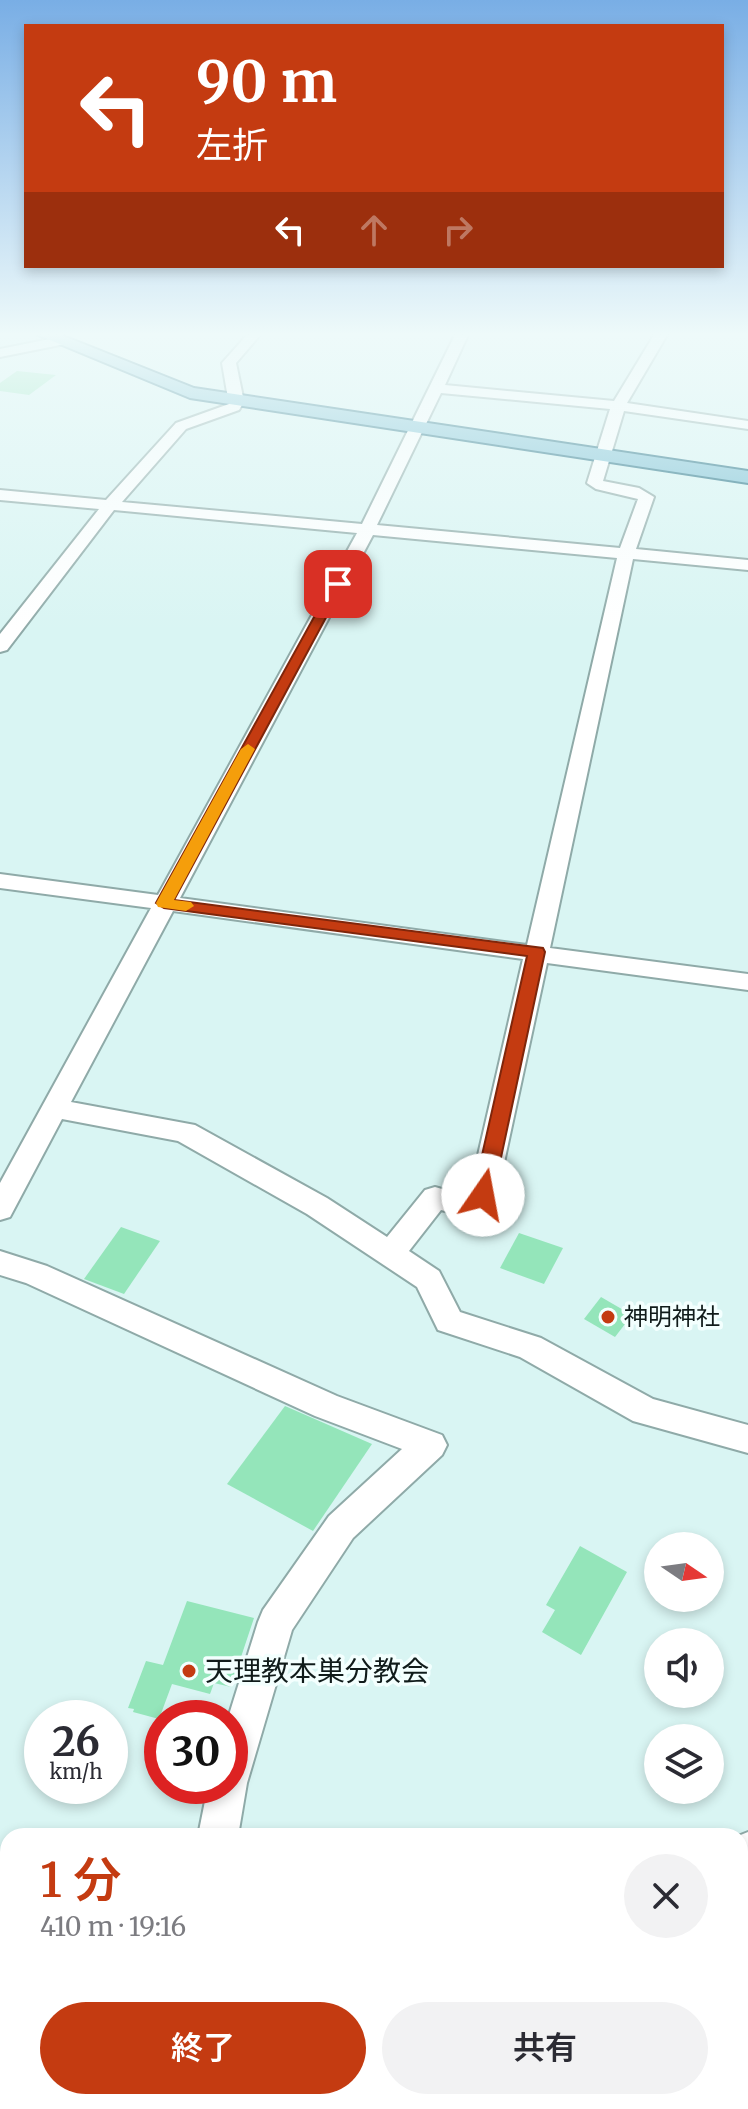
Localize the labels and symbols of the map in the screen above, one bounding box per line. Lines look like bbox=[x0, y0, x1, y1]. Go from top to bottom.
pin bbox=[304, 550, 372, 618]
position arrow bbox=[441, 1153, 525, 1237]
place label: 神明神社 bbox=[624, 1301, 720, 1332]
marker: 神明神社 bbox=[599, 1308, 617, 1326]
north arrow bbox=[644, 1532, 724, 1612]
place label: 天理教本巣分教会 bbox=[205, 1653, 429, 1689]
marker: 天理教本巣分教会 bbox=[180, 1662, 198, 1680]
speed limit sign: 30 bbox=[144, 1700, 248, 1804]

